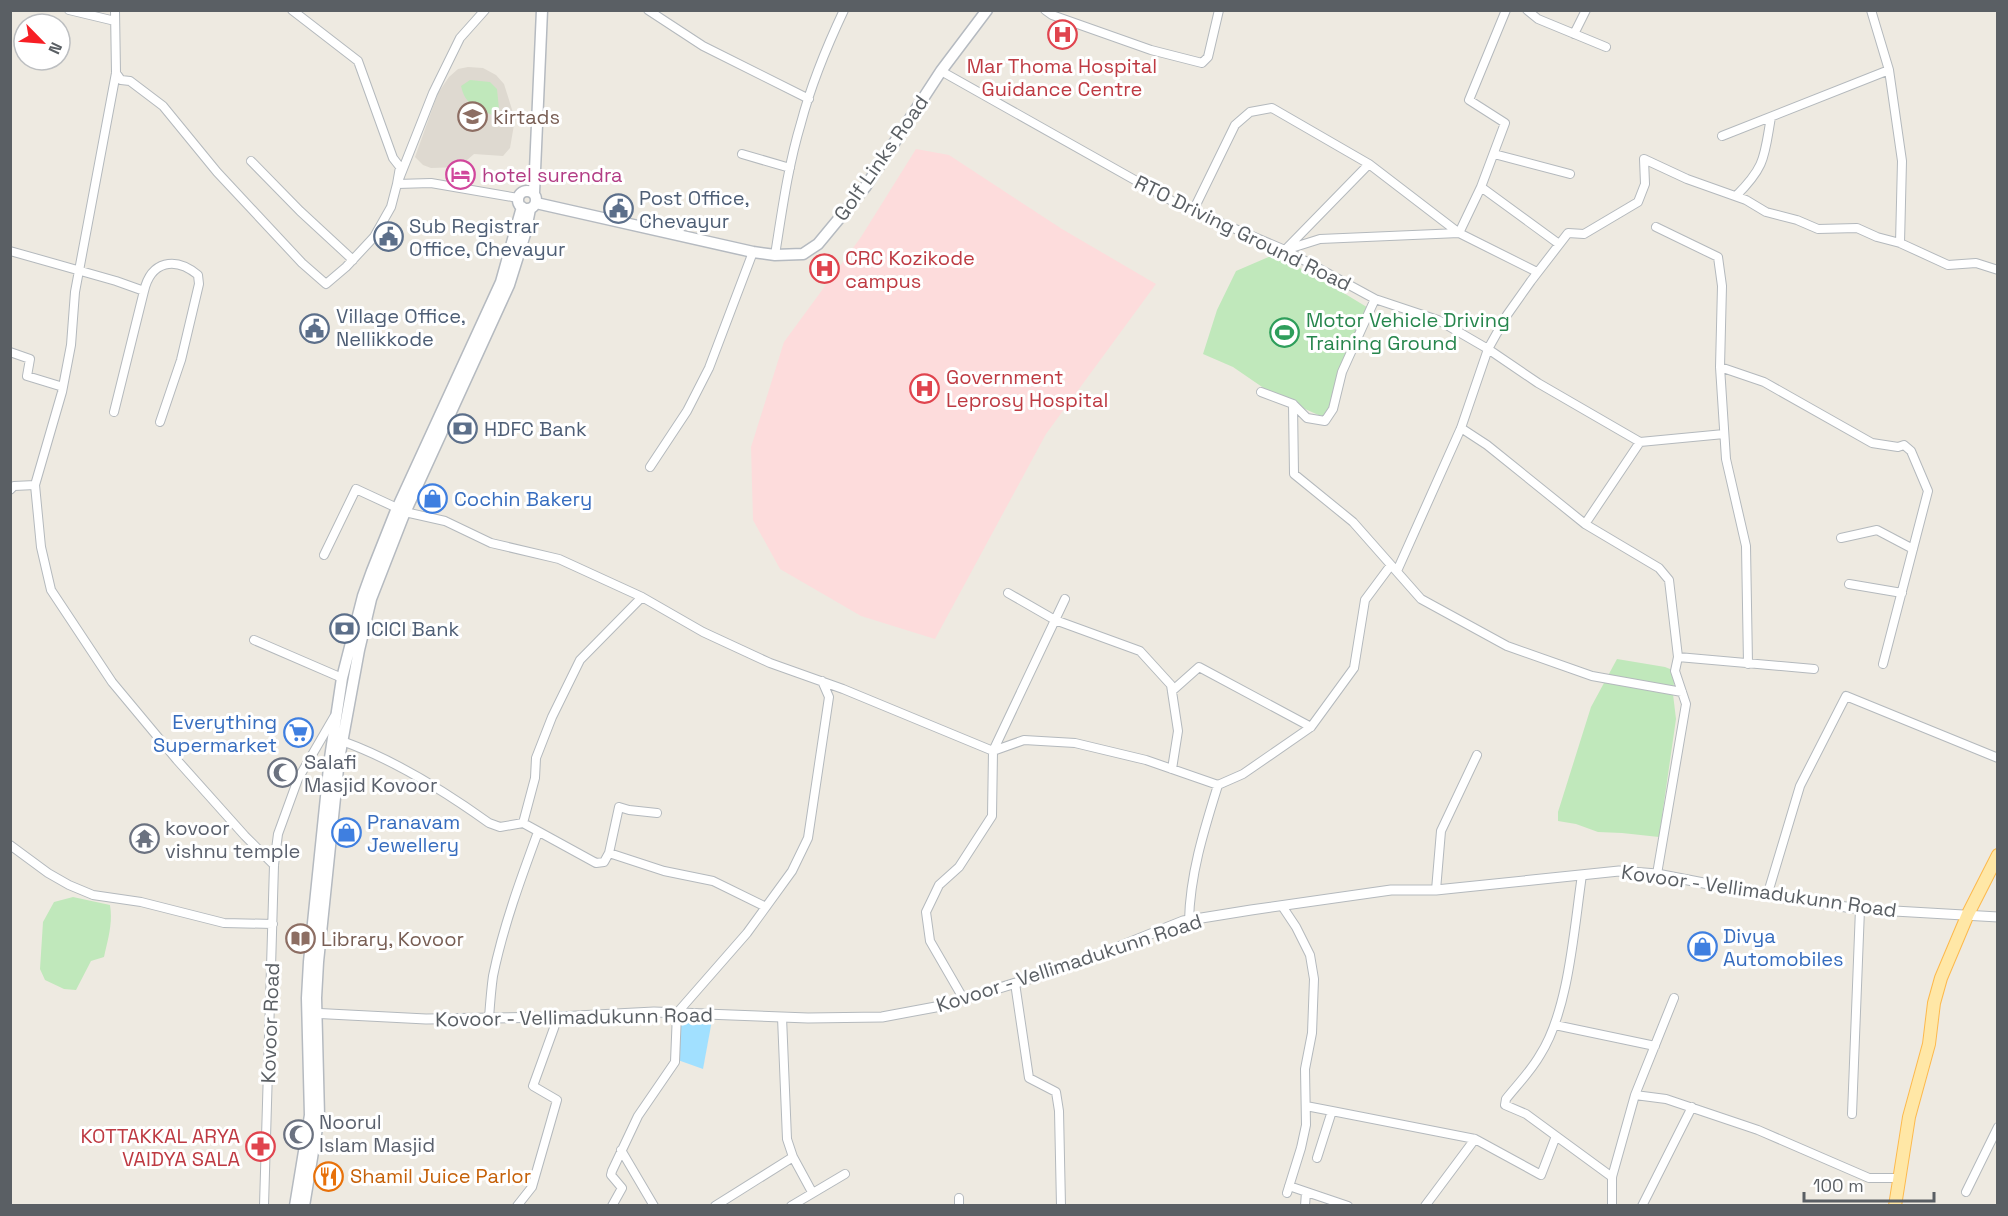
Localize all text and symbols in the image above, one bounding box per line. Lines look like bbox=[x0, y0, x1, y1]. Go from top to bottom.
north arrow bbox=[12, 12, 72, 72]
hospital icon: Mar Thoma Hospital Guidance Centre bbox=[1046, 19, 1078, 51]
text: N bbox=[43, 39, 67, 57]
place label: Mar Thoma Hospital Guidance Centre bbox=[967, 53, 1157, 102]
street label: Golf Links Road bbox=[828, 90, 934, 226]
school or university icon: kirtads bbox=[456, 101, 488, 133]
place label: kirtads bbox=[493, 104, 560, 130]
hotel icon: hotel surendra bbox=[445, 159, 477, 191]
place label: hotel surendra bbox=[482, 162, 623, 188]
street label: RTO Driving Ground Road bbox=[1130, 169, 1356, 297]
place label: Post Office, Chevayur bbox=[639, 185, 749, 234]
public building icon: Post Office, Chevayur bbox=[602, 193, 634, 225]
place label: Sub Registrar Office, Chevayur bbox=[409, 213, 565, 262]
public building icon: Sub Registrar Office, Chevayur bbox=[372, 221, 404, 253]
place label: CRC Kozikode campus bbox=[845, 245, 975, 294]
hospital icon: CRC Kozikode campus bbox=[808, 253, 840, 285]
place label: Village Office, Nellikkode bbox=[336, 303, 466, 352]
place label: Motor Vehicle Driving Training Ground bbox=[1306, 307, 1510, 356]
public building icon: Village Office, Nellikkode bbox=[299, 312, 331, 344]
sports icon: Motor Vehicle Driving Training Ground bbox=[1269, 316, 1301, 348]
place label: Government Leprosy Hospital bbox=[946, 364, 1108, 413]
hospital icon: Government Leprosy Hospital bbox=[909, 372, 941, 404]
bank icon: HDFC Bank bbox=[447, 413, 479, 445]
place label: HDFC Bank bbox=[484, 416, 587, 442]
shop icon: Cochin Bakery bbox=[417, 483, 449, 515]
place label: Cochin Bakery bbox=[454, 486, 592, 512]
bank icon: ICICI Bank bbox=[329, 613, 361, 645]
place label: ICICI Bank bbox=[366, 616, 459, 642]
place label: Everything Supermarket bbox=[153, 709, 277, 758]
supermarket icon: Everything Supermarket bbox=[282, 717, 314, 749]
place label: Salafi Masjid Kovoor bbox=[304, 749, 438, 798]
mosque icon: Salafi Masjid Kovoor bbox=[267, 757, 299, 789]
place label: Pranavam Jewellery bbox=[367, 809, 460, 858]
place label: kovoor vishnu temple bbox=[165, 815, 300, 864]
shop icon: Pranavam Jewellery bbox=[330, 817, 362, 849]
temple icon: kovoor vishnu temple bbox=[128, 823, 160, 855]
street label: Kovoor - Vellimadukunn Road bbox=[1620, 859, 1898, 923]
street label: Kovoor - Vellimadukunn Road bbox=[933, 908, 1205, 1018]
library icon: Library, Kovoor bbox=[284, 923, 316, 955]
place label: Divya Automobiles bbox=[1723, 923, 1844, 972]
place label: Library, Kovoor bbox=[321, 926, 464, 952]
shop icon: Divya Automobiles bbox=[1686, 931, 1718, 963]
street label: Kovoor Road bbox=[255, 962, 285, 1084]
street label: Kovoor - Vellimadukunn Road bbox=[435, 1002, 713, 1032]
place label: Noorul Islam Masjid bbox=[319, 1109, 435, 1158]
mosque icon: Noorul Islam Masjid bbox=[282, 1118, 314, 1150]
place label: KOTTAKKAL ARYA VAIDYA SALA bbox=[81, 1123, 240, 1172]
pharmacy icon: KOTTAKKAL ARYA VAIDYA SALA bbox=[245, 1131, 277, 1163]
restaurant icon: Shamil Juice Parlor bbox=[313, 1160, 345, 1192]
place label: Shamil Juice Parlor bbox=[350, 1163, 531, 1189]
scale bar bbox=[1804, 1165, 1934, 1203]
text: 100 m bbox=[1813, 1174, 1864, 1197]

